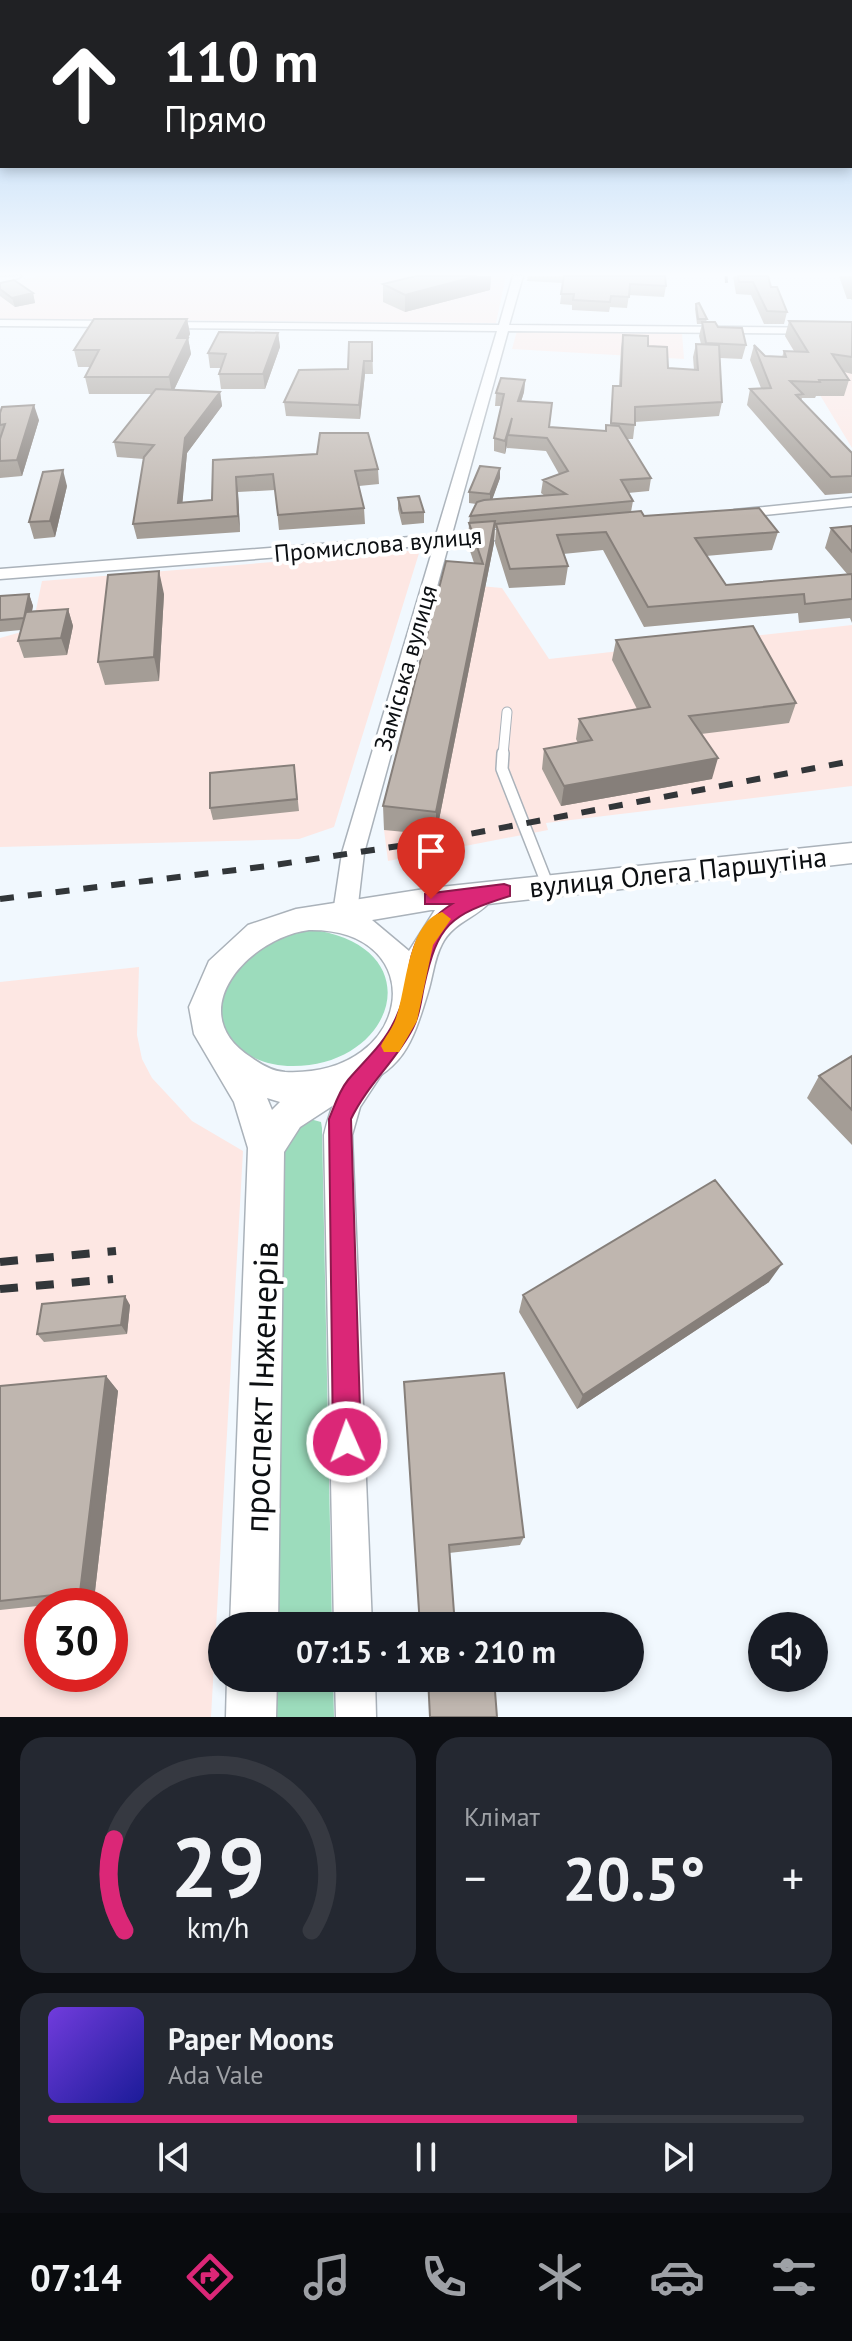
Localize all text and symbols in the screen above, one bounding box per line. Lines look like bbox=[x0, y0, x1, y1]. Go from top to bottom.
text: 110 m bbox=[164, 25, 319, 97]
icon: ahead bbox=[32, 32, 136, 136]
text: Прямо bbox=[164, 95, 267, 142]
street label: Промислова вулиця bbox=[273, 520, 483, 569]
street label: Заміська вулиця bbox=[367, 581, 444, 754]
pin bbox=[397, 817, 465, 899]
icon: arrive bbox=[409, 829, 453, 873]
street label: вулиця Олега Паршутіна bbox=[527, 837, 829, 906]
street label: проспект Інженерів bbox=[233, 1241, 287, 1533]
position arrow bbox=[305, 1400, 389, 1484]
speed limit sign: 30 bbox=[24, 1588, 128, 1692]
map controls bbox=[748, 1612, 828, 1692]
button: sound bbox=[748, 1612, 828, 1692]
text: 07:15 · 1 хв · 210 m bbox=[296, 1632, 556, 1671]
text: Клімат bbox=[464, 1800, 540, 1833]
text: 29 bbox=[171, 1812, 265, 1920]
text: 20.5° bbox=[562, 1839, 706, 1917]
text: − bbox=[464, 1849, 486, 1906]
text: + bbox=[782, 1849, 804, 1906]
text: km/h bbox=[187, 1909, 249, 1946]
text: Paper Moons bbox=[168, 2019, 334, 2058]
text: Ada Vale bbox=[168, 2058, 263, 2091]
icon: previous bbox=[152, 2135, 196, 2179]
icon: pause bbox=[404, 2135, 448, 2179]
icon: next bbox=[656, 2135, 700, 2179]
icon: directions bbox=[182, 2249, 238, 2305]
icon: music bbox=[299, 2249, 355, 2305]
icon: phone bbox=[416, 2249, 472, 2305]
icon: climate bbox=[532, 2249, 588, 2305]
icon: car bbox=[649, 2249, 705, 2305]
icon: filters bbox=[766, 2249, 822, 2305]
text: 07:14 bbox=[30, 2254, 122, 2301]

